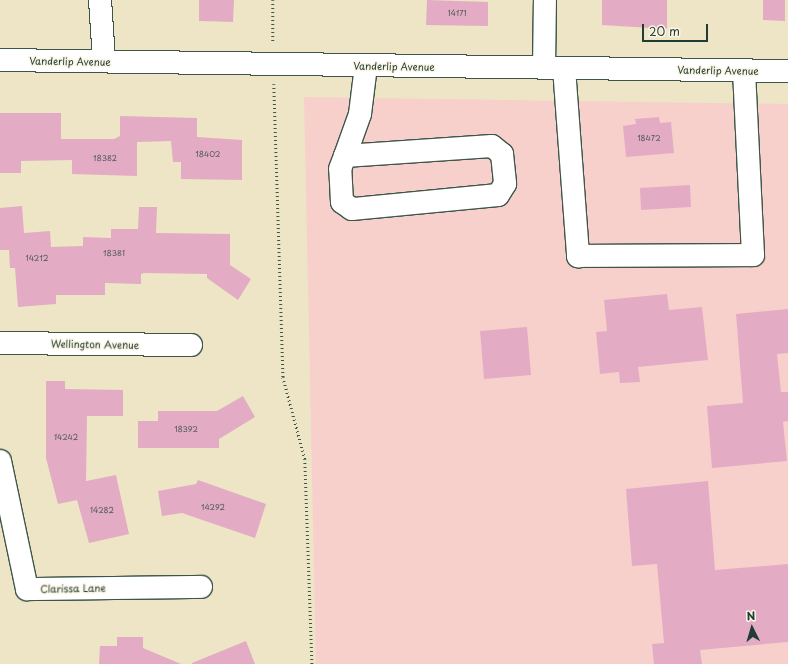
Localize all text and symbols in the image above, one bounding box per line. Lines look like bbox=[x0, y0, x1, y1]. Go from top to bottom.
house number: 14171 bbox=[447, 9, 467, 19]
scale bar bbox=[644, 16, 710, 42]
text: 20 m bbox=[649, 22, 680, 40]
street label: Vanderlip Avenue bbox=[29, 54, 111, 68]
street label: Vanderlip Avenue bbox=[353, 59, 435, 73]
street label: Vanderlip Avenue bbox=[677, 63, 759, 77]
house number: 18472 bbox=[637, 134, 661, 144]
house number: 18402 bbox=[196, 150, 220, 160]
house number: 18382 bbox=[93, 154, 117, 164]
house number: 18381 bbox=[103, 249, 125, 259]
house number: 14212 bbox=[26, 254, 48, 264]
street label: Wellington Avenue bbox=[51, 337, 139, 351]
house number: 18392 bbox=[174, 425, 198, 435]
house number: 14242 bbox=[54, 433, 78, 443]
house number: 14292 bbox=[201, 503, 225, 513]
house number: 14282 bbox=[90, 506, 114, 516]
street label: Clarissa Lane bbox=[40, 581, 106, 595]
text: N bbox=[746, 607, 756, 624]
north arrow bbox=[732, 608, 772, 648]

